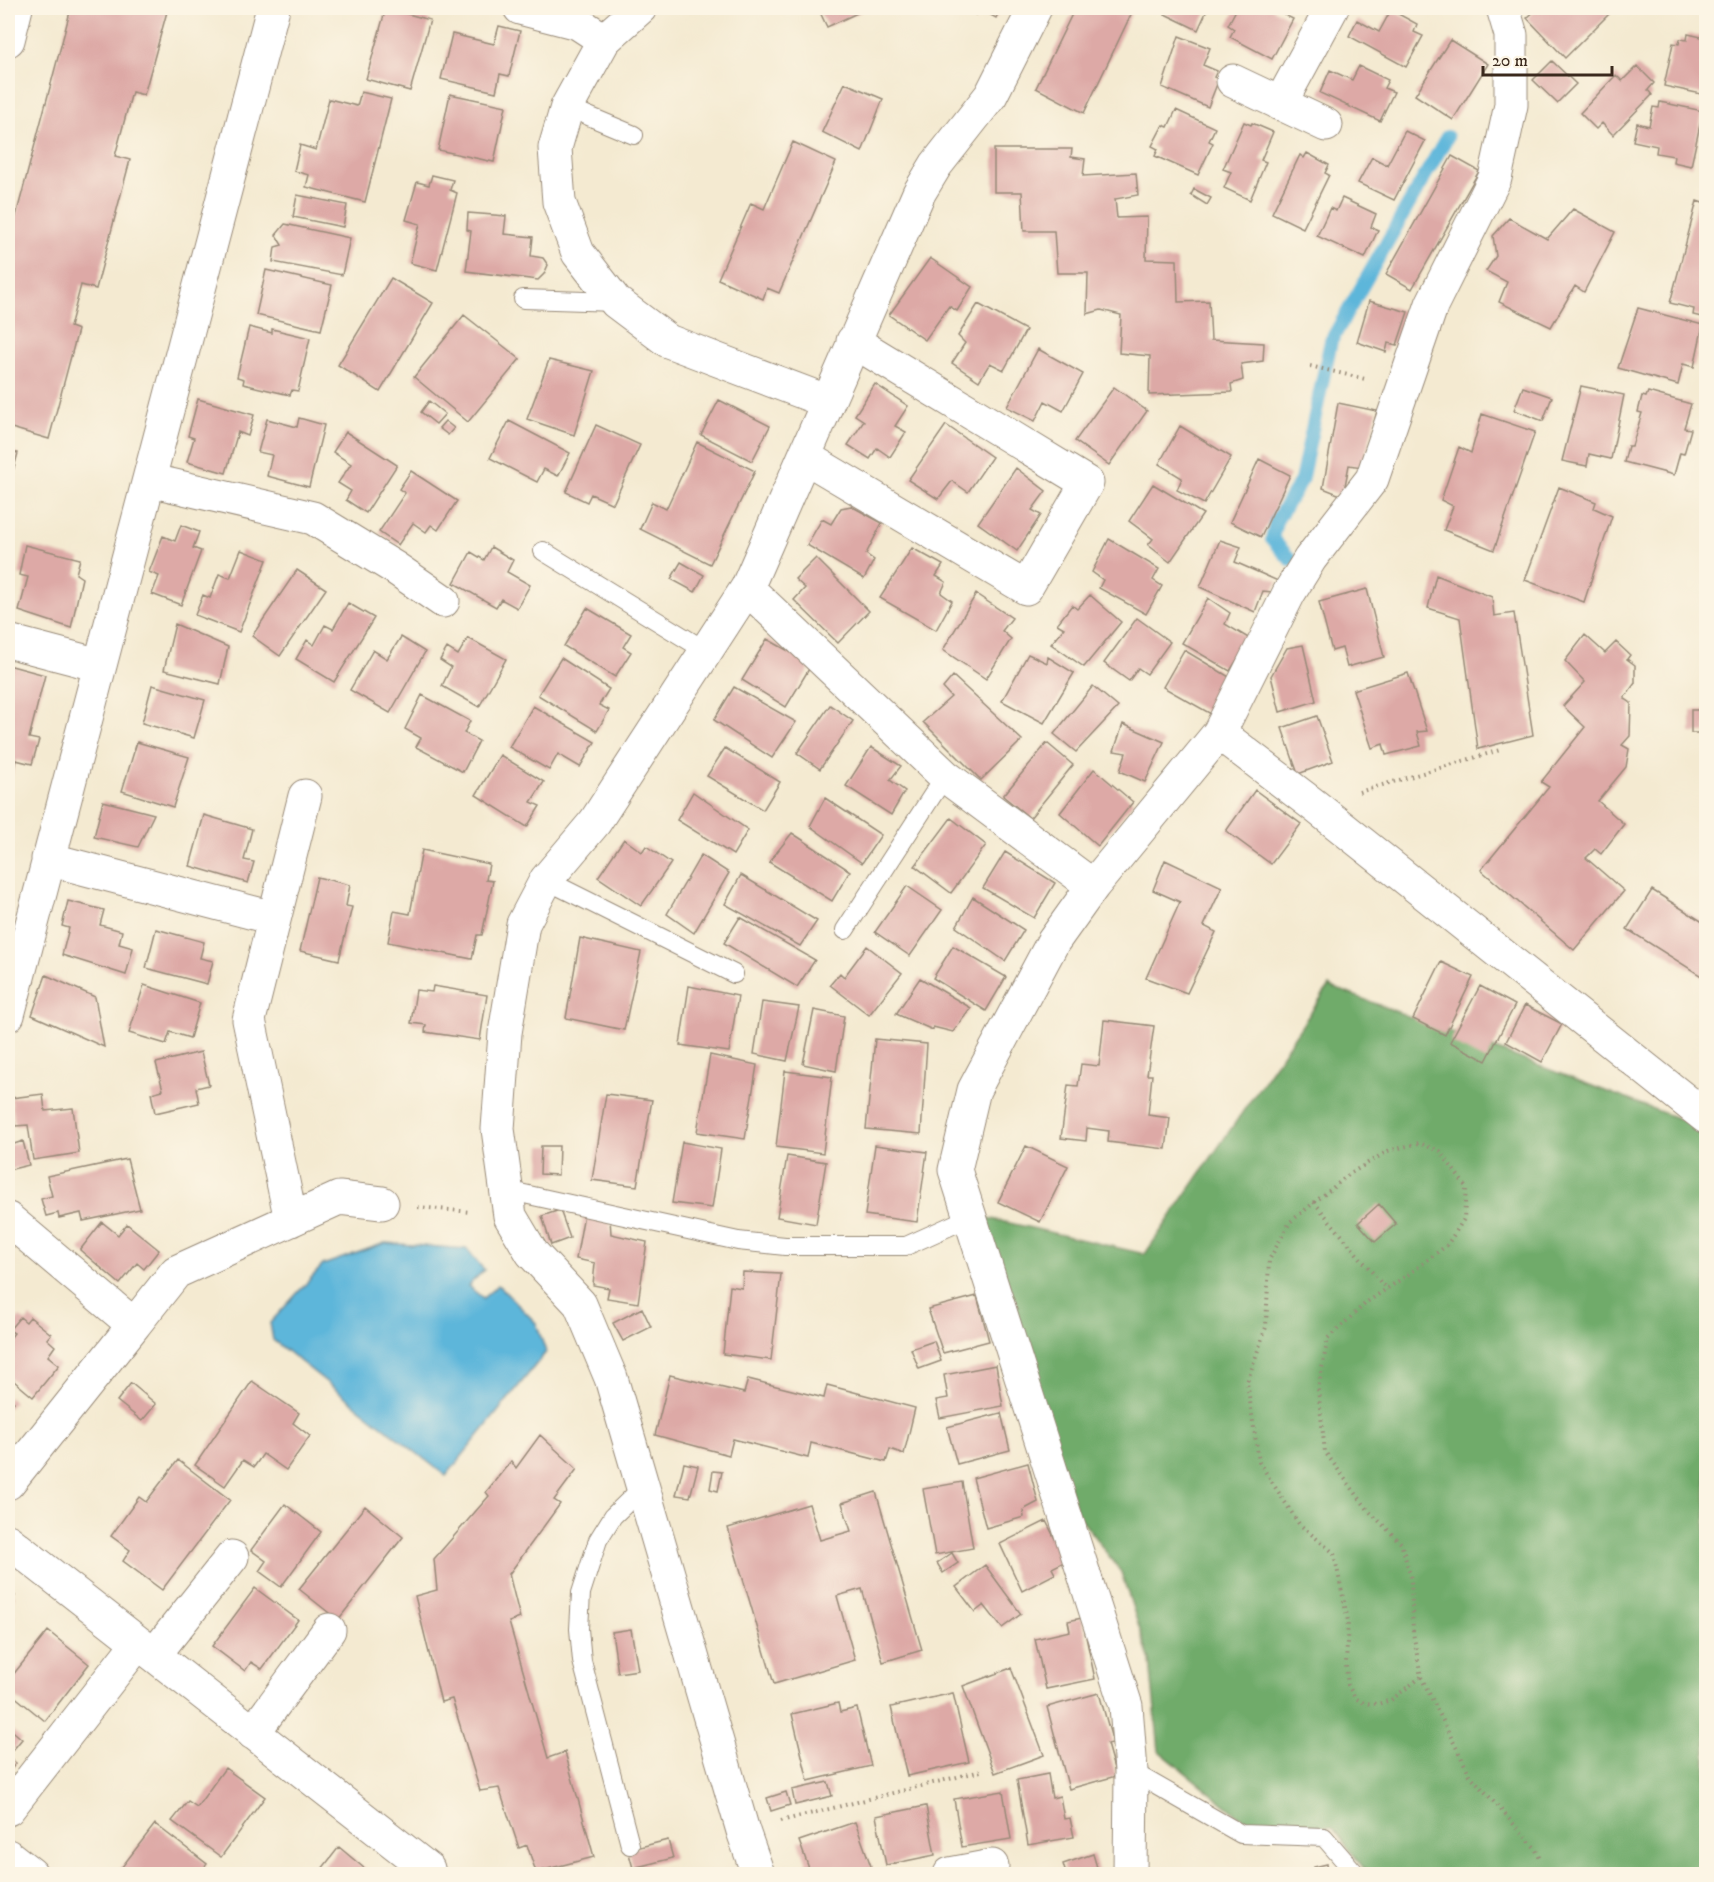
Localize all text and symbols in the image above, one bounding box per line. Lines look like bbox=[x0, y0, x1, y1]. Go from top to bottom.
scale bar bbox=[1483, 39, 1612, 77]
text: 20 m bbox=[1492, 50, 1528, 72]

